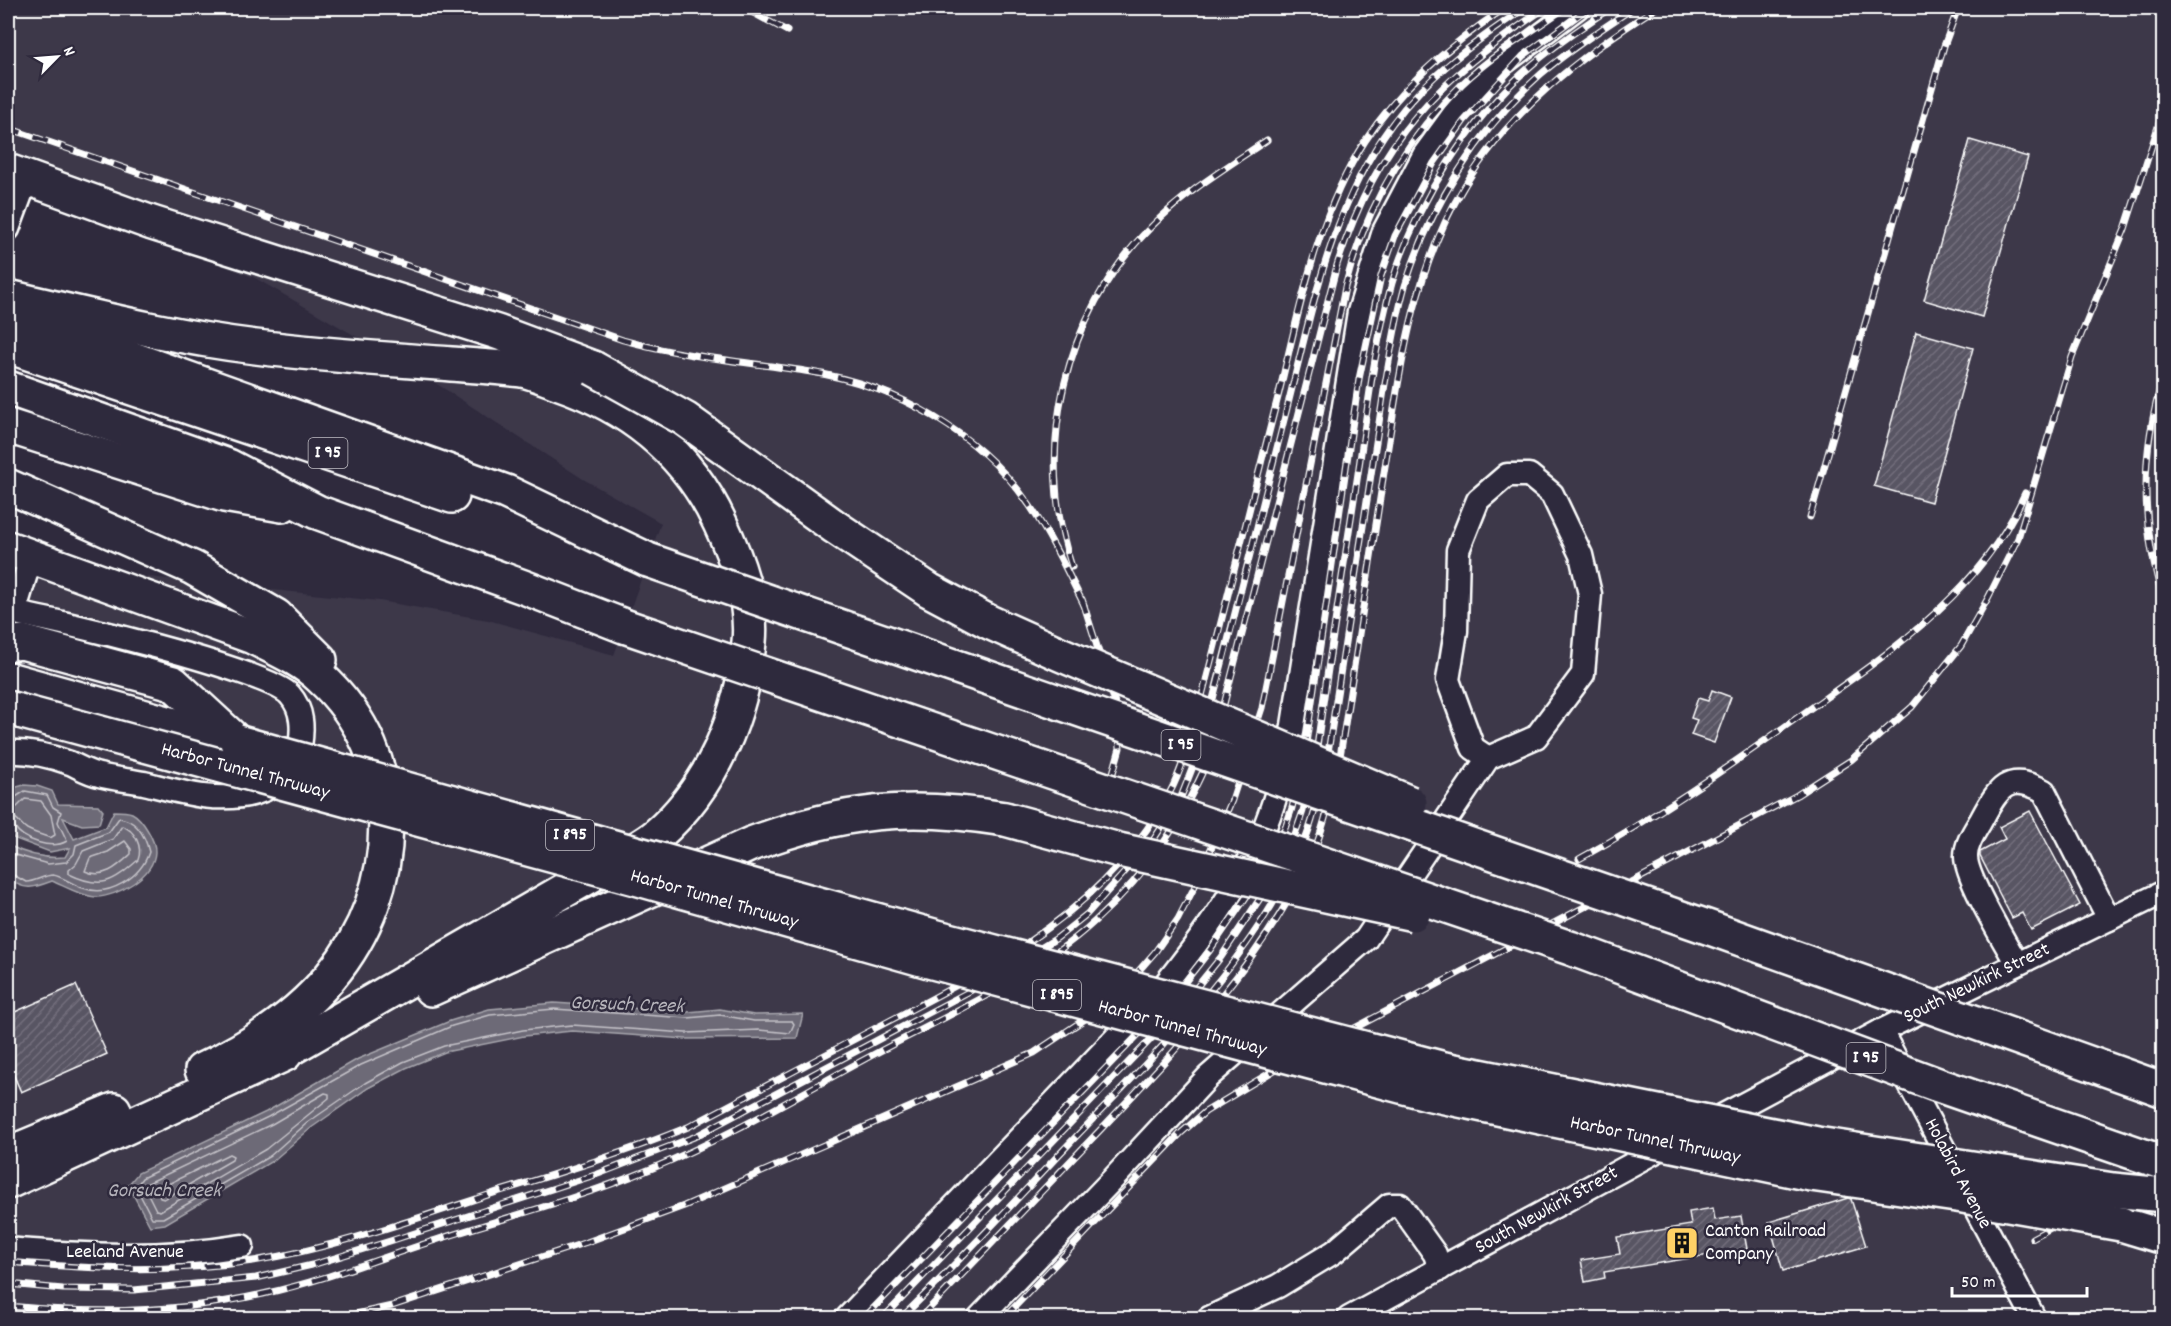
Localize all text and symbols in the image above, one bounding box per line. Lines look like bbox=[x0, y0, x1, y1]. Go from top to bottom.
north arrow bbox=[27, 27, 87, 87]
text: N bbox=[56, 43, 80, 60]
road number: I 95 bbox=[308, 438, 348, 468]
road number: I 95 bbox=[1162, 730, 1200, 760]
street label: Harbor Tunnel Thruway bbox=[158, 736, 333, 808]
road number: I 895 bbox=[546, 820, 594, 850]
street label: Harbor Tunnel Thruway bbox=[627, 863, 802, 938]
street label: South Newkirk Street bbox=[1899, 936, 2055, 1032]
road number: I 895 bbox=[1033, 980, 1081, 1010]
water label: Gorsuch Creek bbox=[570, 989, 687, 1023]
street label: Harbor Tunnel Thruway bbox=[1095, 993, 1270, 1065]
road number: I 95 bbox=[1846, 1043, 1886, 1073]
street label: Harbor Tunnel Thruway bbox=[1567, 1109, 1744, 1173]
street label: Holabird Avenue bbox=[1916, 1114, 1998, 1234]
street label: South Newkirk Street bbox=[1470, 1160, 1624, 1262]
water label: Gorsuch Creek bbox=[107, 1177, 223, 1207]
place label: Canton Railroad Company bbox=[1705, 1218, 1826, 1269]
building icon: Canton Railroad Company bbox=[1664, 1225, 1700, 1261]
street label: Leeland Avenue bbox=[66, 1239, 184, 1267]
scale bar bbox=[1952, 1260, 2087, 1298]
text: 50 m bbox=[1961, 1271, 1996, 1296]

